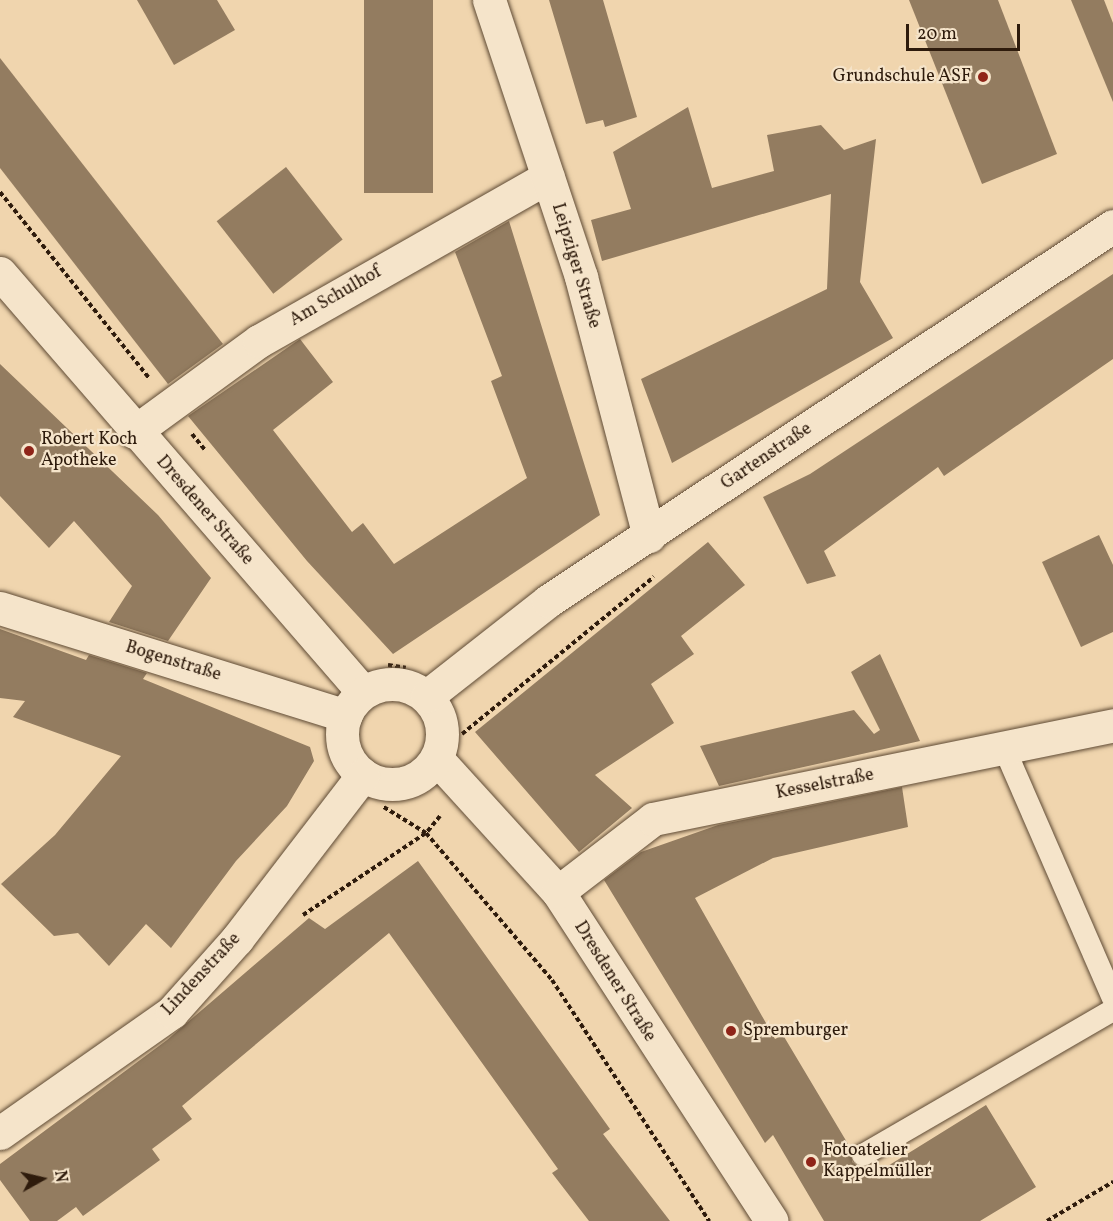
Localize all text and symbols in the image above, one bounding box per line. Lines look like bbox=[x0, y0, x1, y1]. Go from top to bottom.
scale bar bbox=[909, 12, 1023, 50]
text: 20 m bbox=[917, 22, 957, 47]
place label: Grundschule ASF bbox=[833, 66, 971, 88]
marker: Grundschule ASF bbox=[976, 70, 990, 84]
street label: Leipziger Straße bbox=[546, 201, 604, 331]
street label: Am Schulhof bbox=[286, 262, 386, 332]
street label: Gartenstraße bbox=[717, 419, 817, 495]
place label: Robert Koch Apotheke bbox=[41, 430, 138, 472]
marker: Robert Koch Apotheke bbox=[22, 444, 36, 458]
street label: Dresdener Straße bbox=[151, 452, 257, 570]
street label: Bogenstraße bbox=[122, 637, 224, 687]
street label: Kesselstraße bbox=[774, 765, 876, 805]
street label: Dresdener Straße bbox=[568, 918, 660, 1046]
street label: Lindenstraße bbox=[158, 929, 246, 1021]
place label: Spremburger bbox=[743, 1020, 848, 1042]
marker: Spremburger bbox=[724, 1024, 738, 1038]
place label: Fotoatelier Kappelmüller bbox=[823, 1141, 932, 1184]
north arrow bbox=[12, 1149, 72, 1209]
marker: Fotoatelier Kappelmüller bbox=[804, 1155, 818, 1169]
text: N bbox=[48, 1169, 72, 1184]

